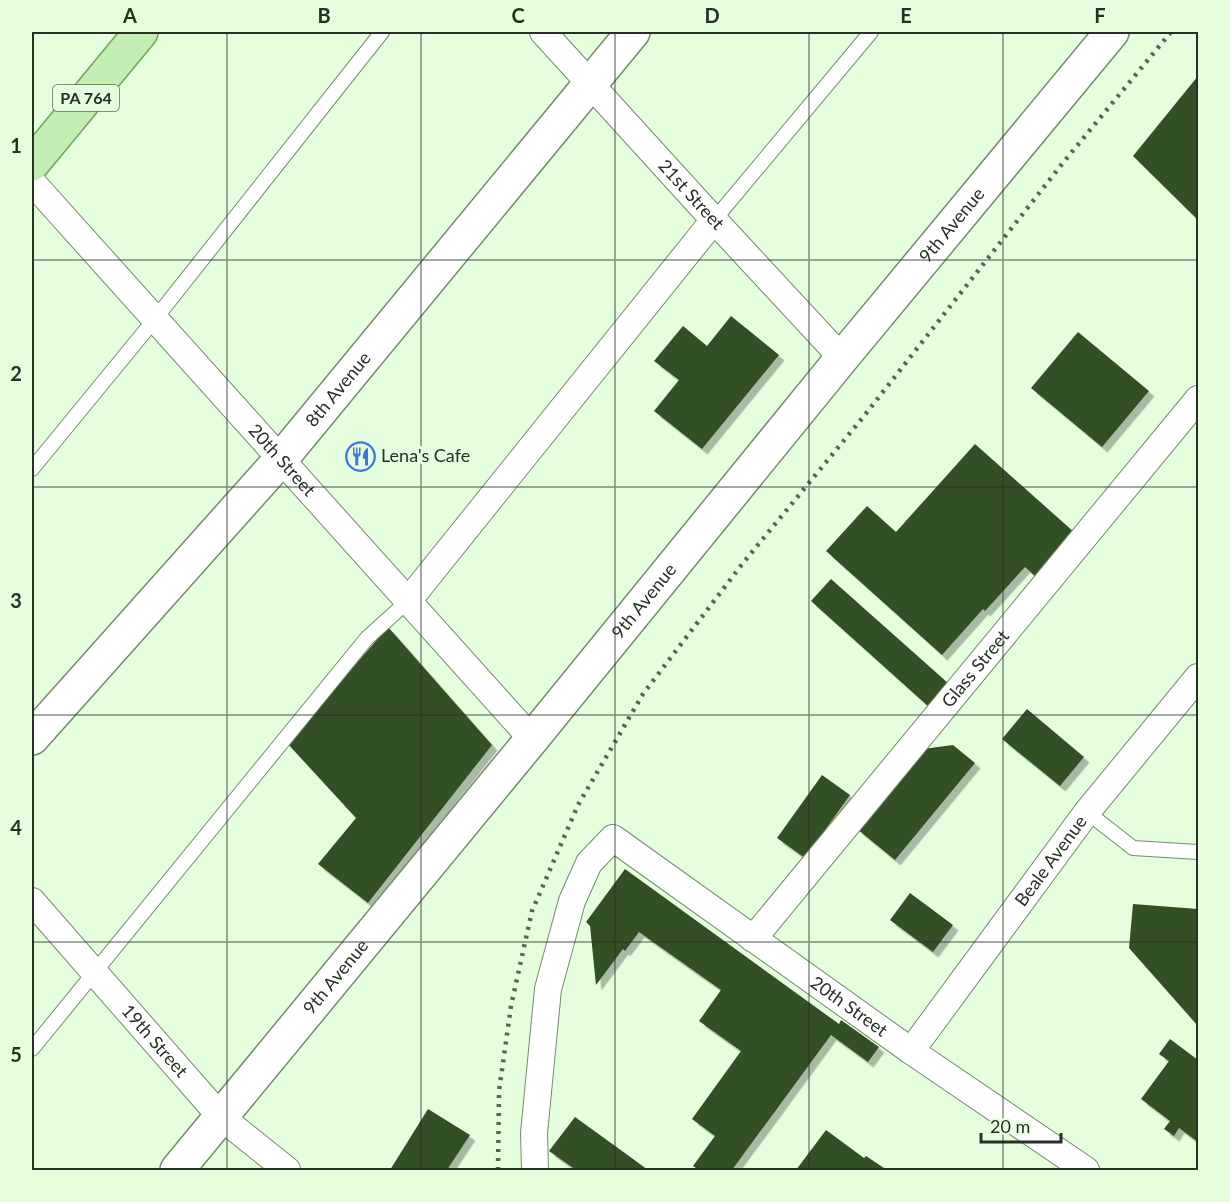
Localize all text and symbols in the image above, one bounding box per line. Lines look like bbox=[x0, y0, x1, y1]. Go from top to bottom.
text: A bbox=[122, 3, 137, 27]
text: B bbox=[317, 3, 331, 27]
text: C bbox=[511, 3, 525, 27]
text: D bbox=[704, 3, 720, 27]
text: E bbox=[900, 3, 912, 27]
text: F bbox=[1094, 3, 1106, 27]
road number: PA 764 bbox=[53, 85, 119, 111]
text: 1 bbox=[10, 133, 22, 157]
street label: 21st Street bbox=[654, 154, 730, 234]
street label: 9th Avenue bbox=[914, 183, 989, 266]
street label: 8th Avenue bbox=[300, 347, 375, 431]
text: 2 bbox=[10, 361, 22, 385]
street label: 20th Street bbox=[245, 419, 321, 501]
restaurant icon: Lena's Cafe bbox=[344, 440, 376, 472]
place label: Lena's Cafe bbox=[381, 444, 470, 466]
street label: 9th Avenue bbox=[606, 559, 680, 643]
text: 3 bbox=[10, 588, 22, 612]
street label: Glass Street bbox=[936, 625, 1014, 711]
street label: Beale Avenue bbox=[1009, 811, 1091, 910]
text: 4 bbox=[10, 815, 22, 839]
street label: 9th Avenue bbox=[298, 934, 372, 1018]
street label: 20th Street bbox=[807, 971, 893, 1041]
street label: 19th Street bbox=[118, 999, 193, 1082]
text: 5 bbox=[10, 1042, 22, 1066]
scale bar bbox=[981, 1106, 1060, 1144]
text: 20 m bbox=[990, 1115, 1030, 1137]

